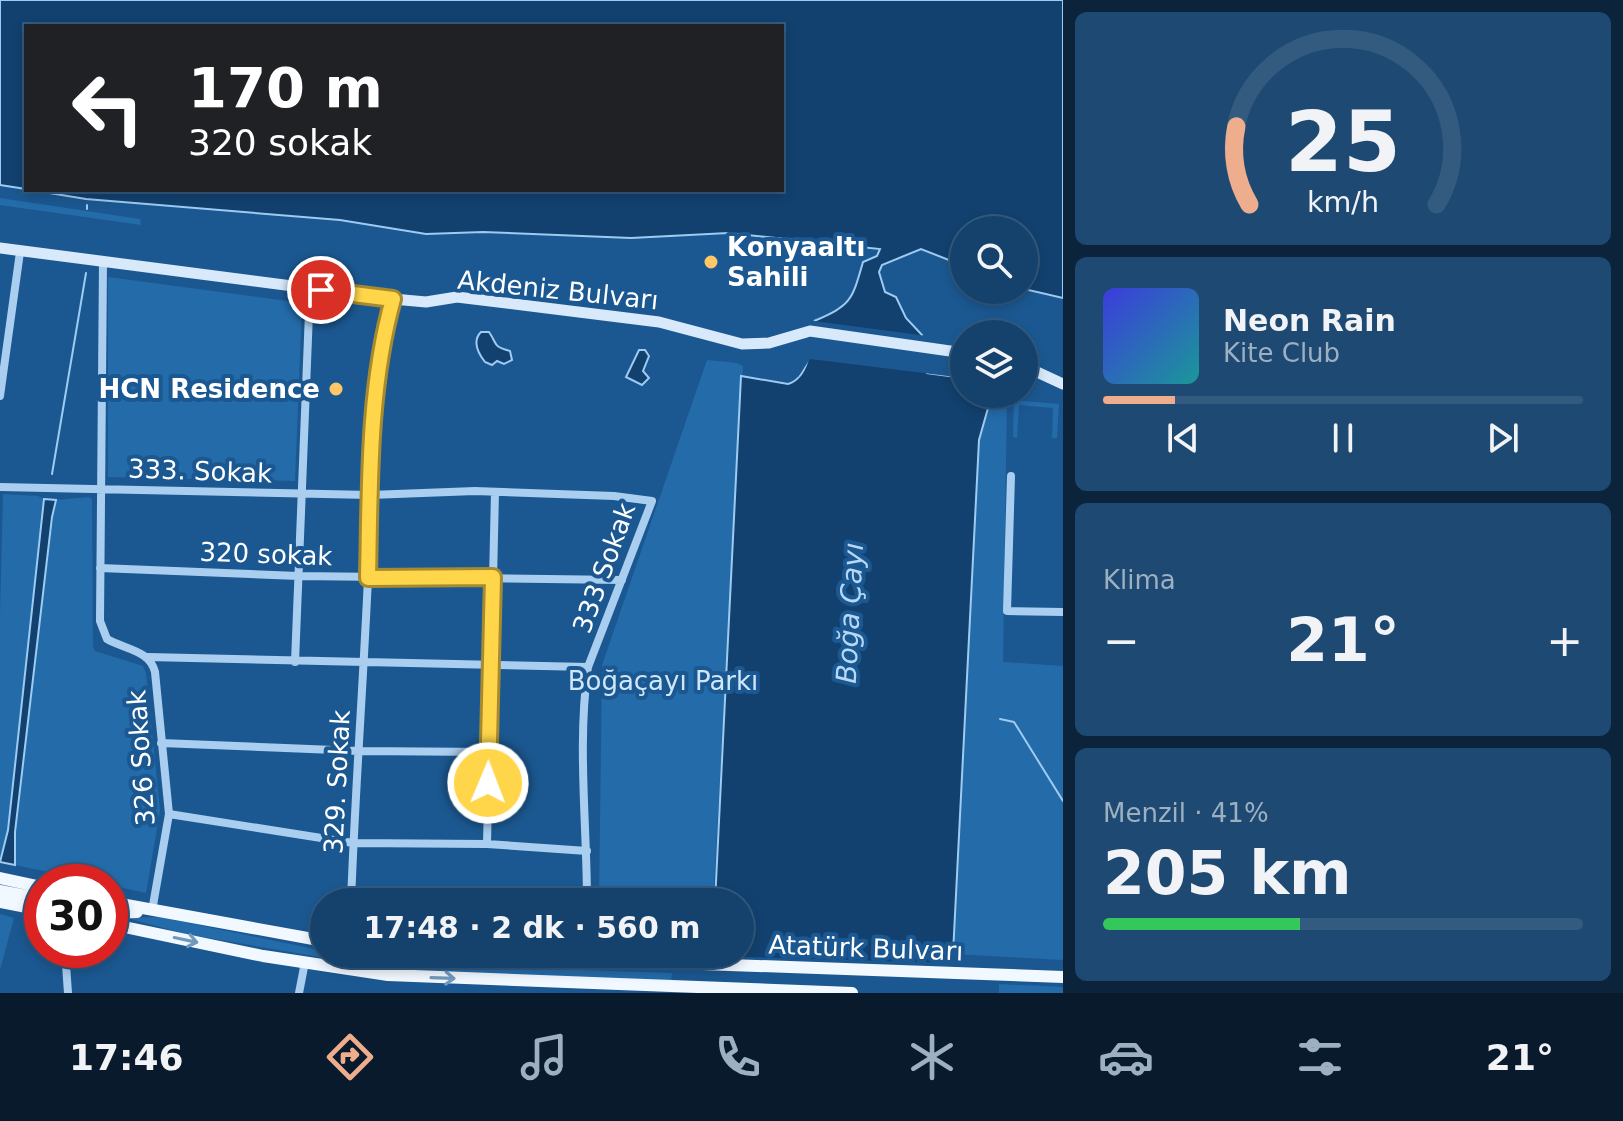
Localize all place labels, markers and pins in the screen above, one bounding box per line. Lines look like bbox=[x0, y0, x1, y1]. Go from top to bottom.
place label: Konyaaltı Sahili bbox=[727, 232, 865, 292]
marker: Konyaaltı Sahili bbox=[702, 253, 720, 271]
pin bbox=[287, 256, 355, 324]
place label: HCN Residence bbox=[99, 374, 320, 404]
marker: HCN Residence bbox=[327, 380, 345, 398]

